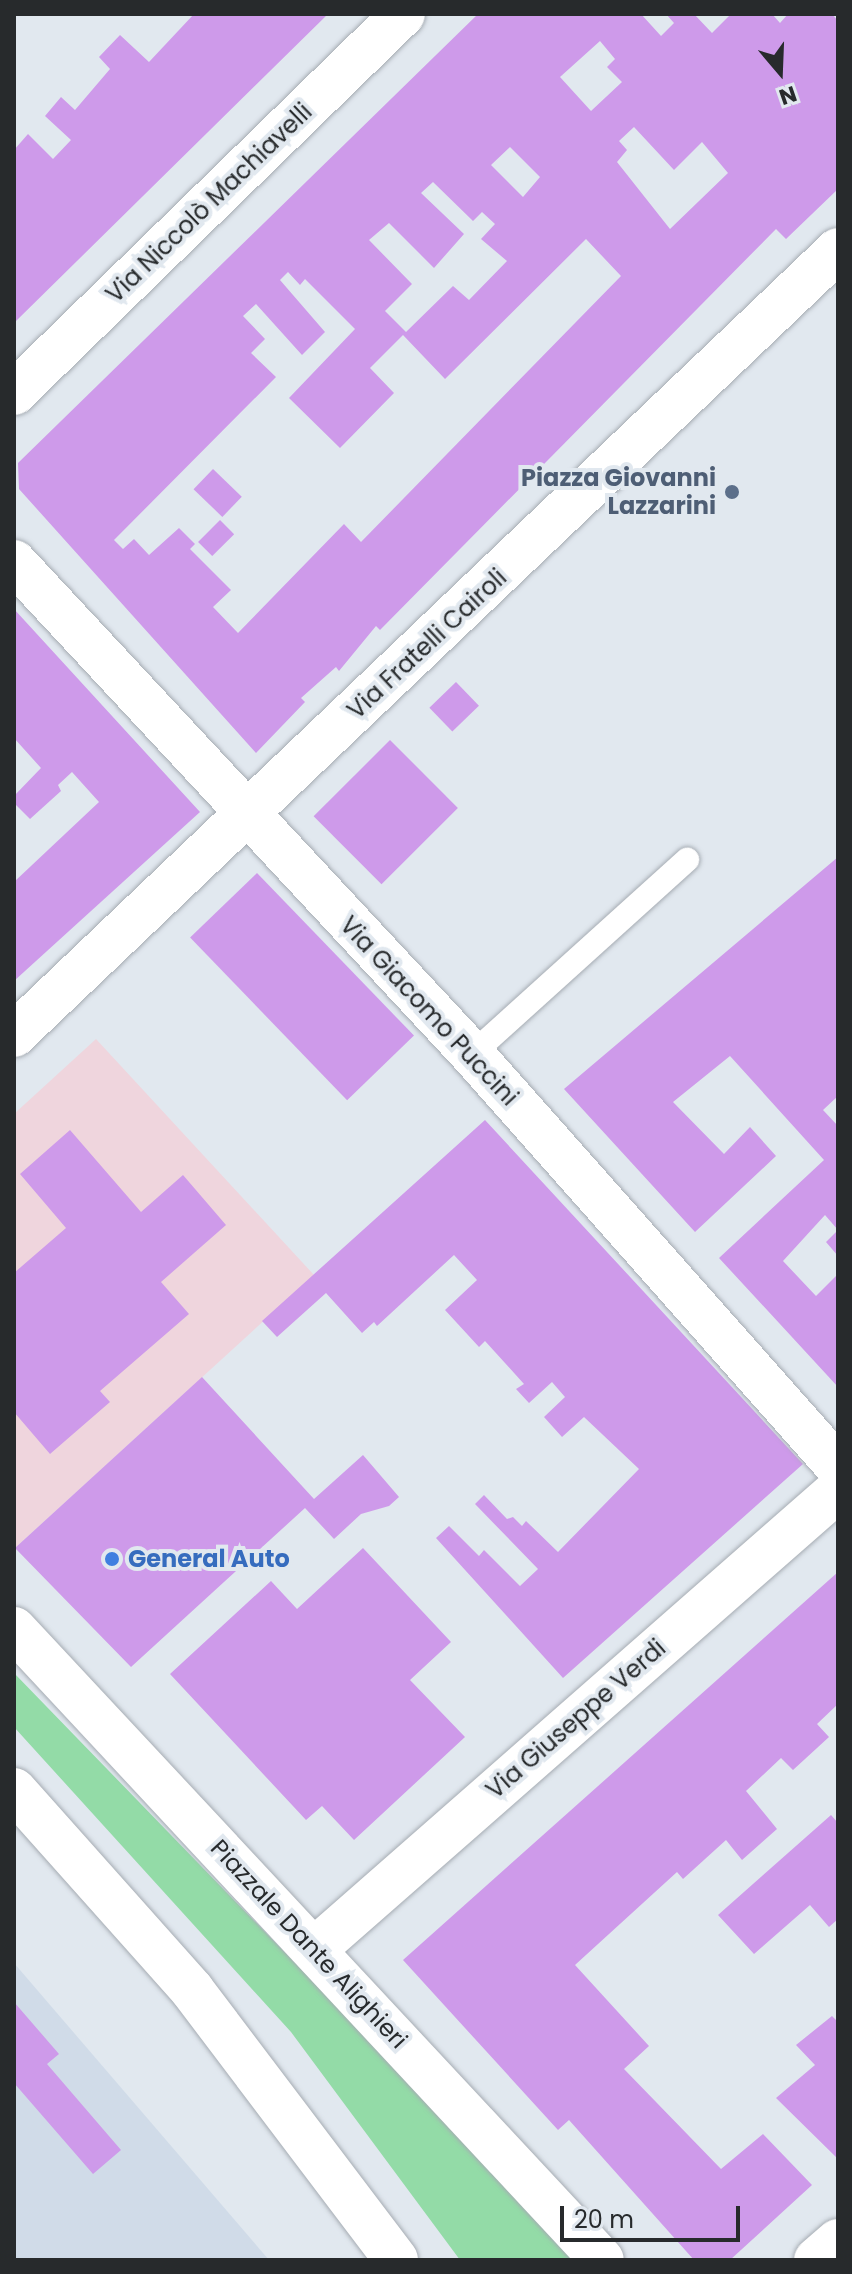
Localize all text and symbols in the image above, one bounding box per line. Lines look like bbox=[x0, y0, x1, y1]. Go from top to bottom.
north arrow bbox=[740, 32, 820, 112]
text: N bbox=[775, 78, 801, 113]
street label: Via Niccolò Machiavelli bbox=[100, 97, 318, 309]
place label: Piazza Giovanni Lazzarini bbox=[521, 464, 716, 520]
marker: Piazza Giovanni Lazzarini bbox=[723, 483, 741, 501]
street label: Via Fratelli Cairoli bbox=[342, 563, 512, 725]
street label: Via Giacomo Puccini bbox=[334, 911, 524, 1111]
place label: General Auto bbox=[128, 1545, 290, 1573]
marker: General Auto bbox=[103, 1550, 121, 1568]
street label: Via Giuseppe Verdi bbox=[481, 1633, 671, 1805]
street label: Piazzale Dante Alighieri bbox=[205, 1834, 413, 2054]
scale bar bbox=[564, 2190, 744, 2240]
text: 20 m bbox=[574, 2203, 634, 2236]

